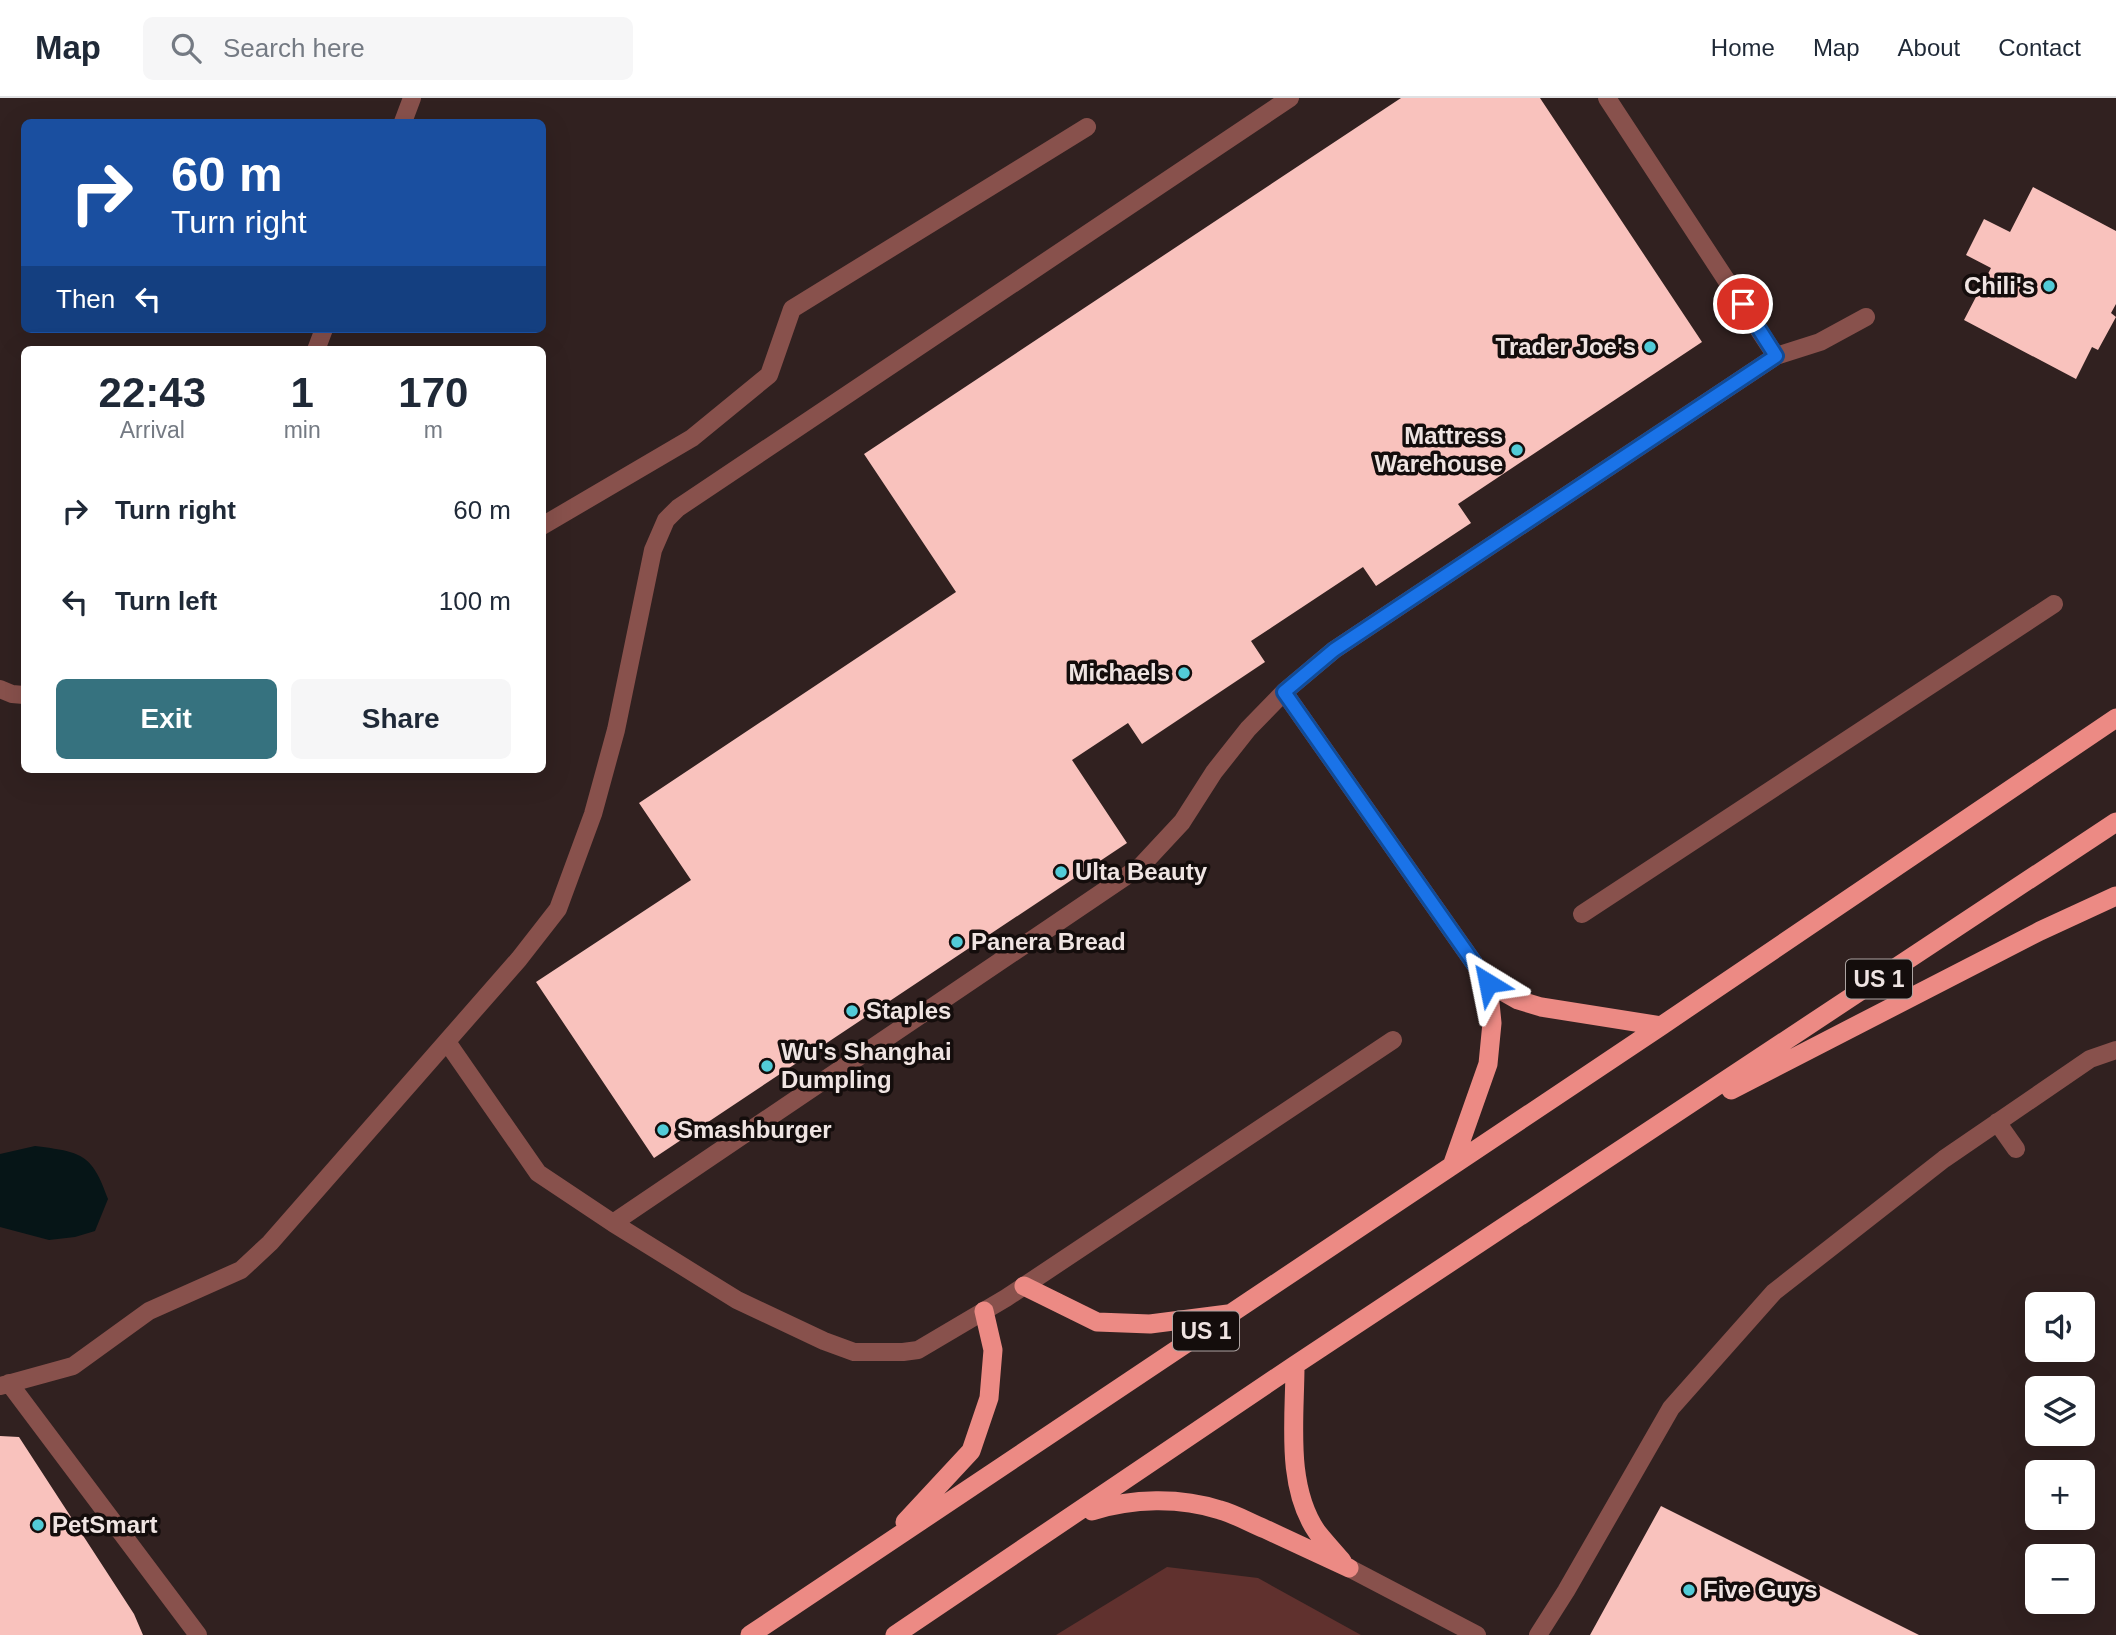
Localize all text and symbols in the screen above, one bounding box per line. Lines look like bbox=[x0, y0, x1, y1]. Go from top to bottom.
search box bbox=[143, 17, 633, 80]
text: Map bbox=[35, 29, 101, 66]
icon: search bbox=[167, 29, 205, 67]
text: Search here bbox=[223, 33, 365, 63]
text: Home bbox=[1711, 34, 1775, 61]
text: Map bbox=[1813, 34, 1860, 61]
text: About bbox=[1898, 34, 1960, 61]
text: Contact bbox=[1998, 34, 2081, 61]
icon: right bbox=[56, 147, 147, 238]
text: 60 m bbox=[171, 147, 283, 201]
text: Turn right bbox=[171, 204, 307, 240]
place label: Chili's bbox=[1964, 272, 2035, 299]
pin bbox=[1713, 274, 1773, 334]
marker: Chili's bbox=[2041, 278, 2057, 294]
icon: left bbox=[129, 280, 167, 318]
text: Then bbox=[56, 284, 115, 314]
icon: arrive bbox=[1724, 285, 1762, 323]
place label: Trader Joe's bbox=[1496, 333, 1636, 360]
marker: Trader Joe's bbox=[1642, 339, 1658, 355]
text: 22:43 bbox=[99, 369, 206, 416]
text: 1 bbox=[290, 369, 314, 416]
text: 170 bbox=[398, 369, 468, 416]
text: Arrival bbox=[120, 417, 185, 443]
text: min bbox=[284, 417, 321, 443]
text: m bbox=[424, 417, 443, 443]
place label: Mattress Warehouse bbox=[1375, 422, 1503, 477]
marker: Mattress Warehouse bbox=[1509, 442, 1525, 458]
icon: right bbox=[56, 492, 94, 530]
text: Turn right bbox=[115, 495, 236, 525]
text: 60 m bbox=[453, 495, 511, 525]
icon: left bbox=[56, 583, 94, 621]
text: Turn left bbox=[115, 586, 217, 616]
text: 100 m bbox=[439, 586, 511, 616]
place label: Michaels bbox=[1069, 659, 1170, 686]
marker: Michaels bbox=[1176, 665, 1192, 681]
button: Exit bbox=[56, 679, 277, 759]
button: Share bbox=[291, 679, 511, 759]
place label: Ulta Beauty bbox=[1075, 858, 1208, 885]
marker: Ulta Beauty bbox=[1053, 864, 1069, 880]
place label: Panera Bread bbox=[971, 928, 1126, 955]
marker: Panera Bread bbox=[949, 934, 965, 950]
position arrow bbox=[1451, 946, 1525, 1020]
road number: US 1 bbox=[1846, 960, 1912, 998]
place label: Staples bbox=[866, 997, 951, 1024]
marker: Staples bbox=[844, 1003, 860, 1019]
place label: Wu's Shanghai Dumpling bbox=[781, 1038, 952, 1093]
marker: Wu's Shanghai Dumpling bbox=[759, 1058, 775, 1074]
place label: Smashburger bbox=[677, 1116, 832, 1143]
marker: Smashburger bbox=[655, 1122, 671, 1138]
map controls bbox=[2025, 1292, 2095, 1614]
button: sound bbox=[2025, 1292, 2095, 1362]
road number: US 1 bbox=[1173, 1312, 1239, 1350]
button: layers bbox=[2025, 1376, 2095, 1446]
button: + bbox=[2025, 1460, 2095, 1530]
place label: PetSmart bbox=[52, 1511, 157, 1538]
marker: PetSmart bbox=[30, 1517, 46, 1533]
button: − bbox=[2025, 1544, 2095, 1614]
place label: Five Guys bbox=[1703, 1576, 1818, 1603]
marker: Five Guys bbox=[1681, 1582, 1697, 1598]

